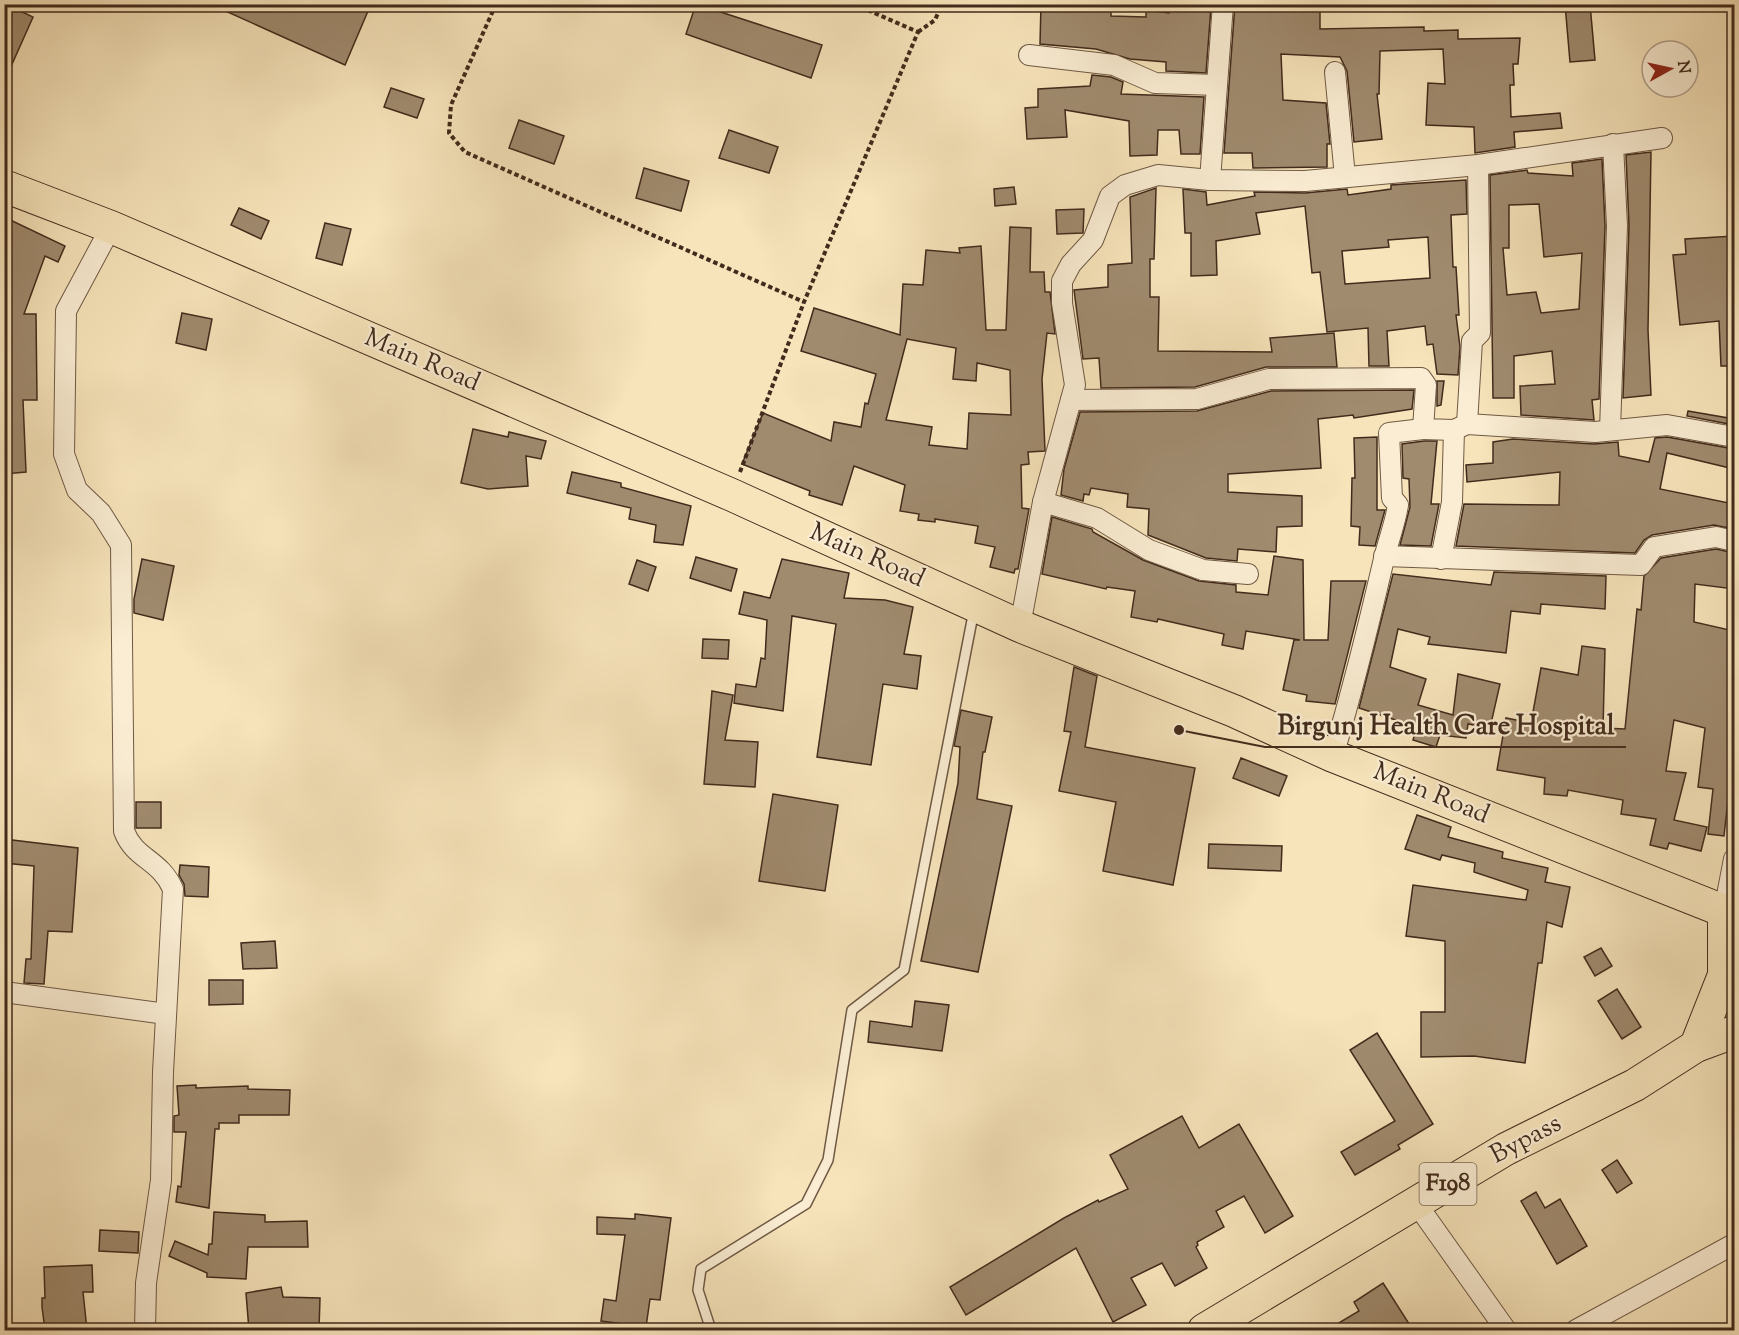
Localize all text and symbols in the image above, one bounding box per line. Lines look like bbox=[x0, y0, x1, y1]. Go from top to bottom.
north arrow bbox=[1640, 39, 1700, 99]
text: N bbox=[1670, 59, 1695, 75]
street label: Main Road bbox=[358, 320, 486, 402]
street label: Main Road bbox=[803, 514, 931, 598]
callout: Birgunj Health Care Hospital bbox=[1265, 702, 1626, 747]
text: Birgunj Health Care Hospital bbox=[1277, 708, 1615, 747]
street label: Main Road bbox=[1367, 754, 1495, 834]
street label: Bypass bbox=[1484, 1106, 1568, 1174]
road number: F198 bbox=[1420, 1163, 1476, 1205]

